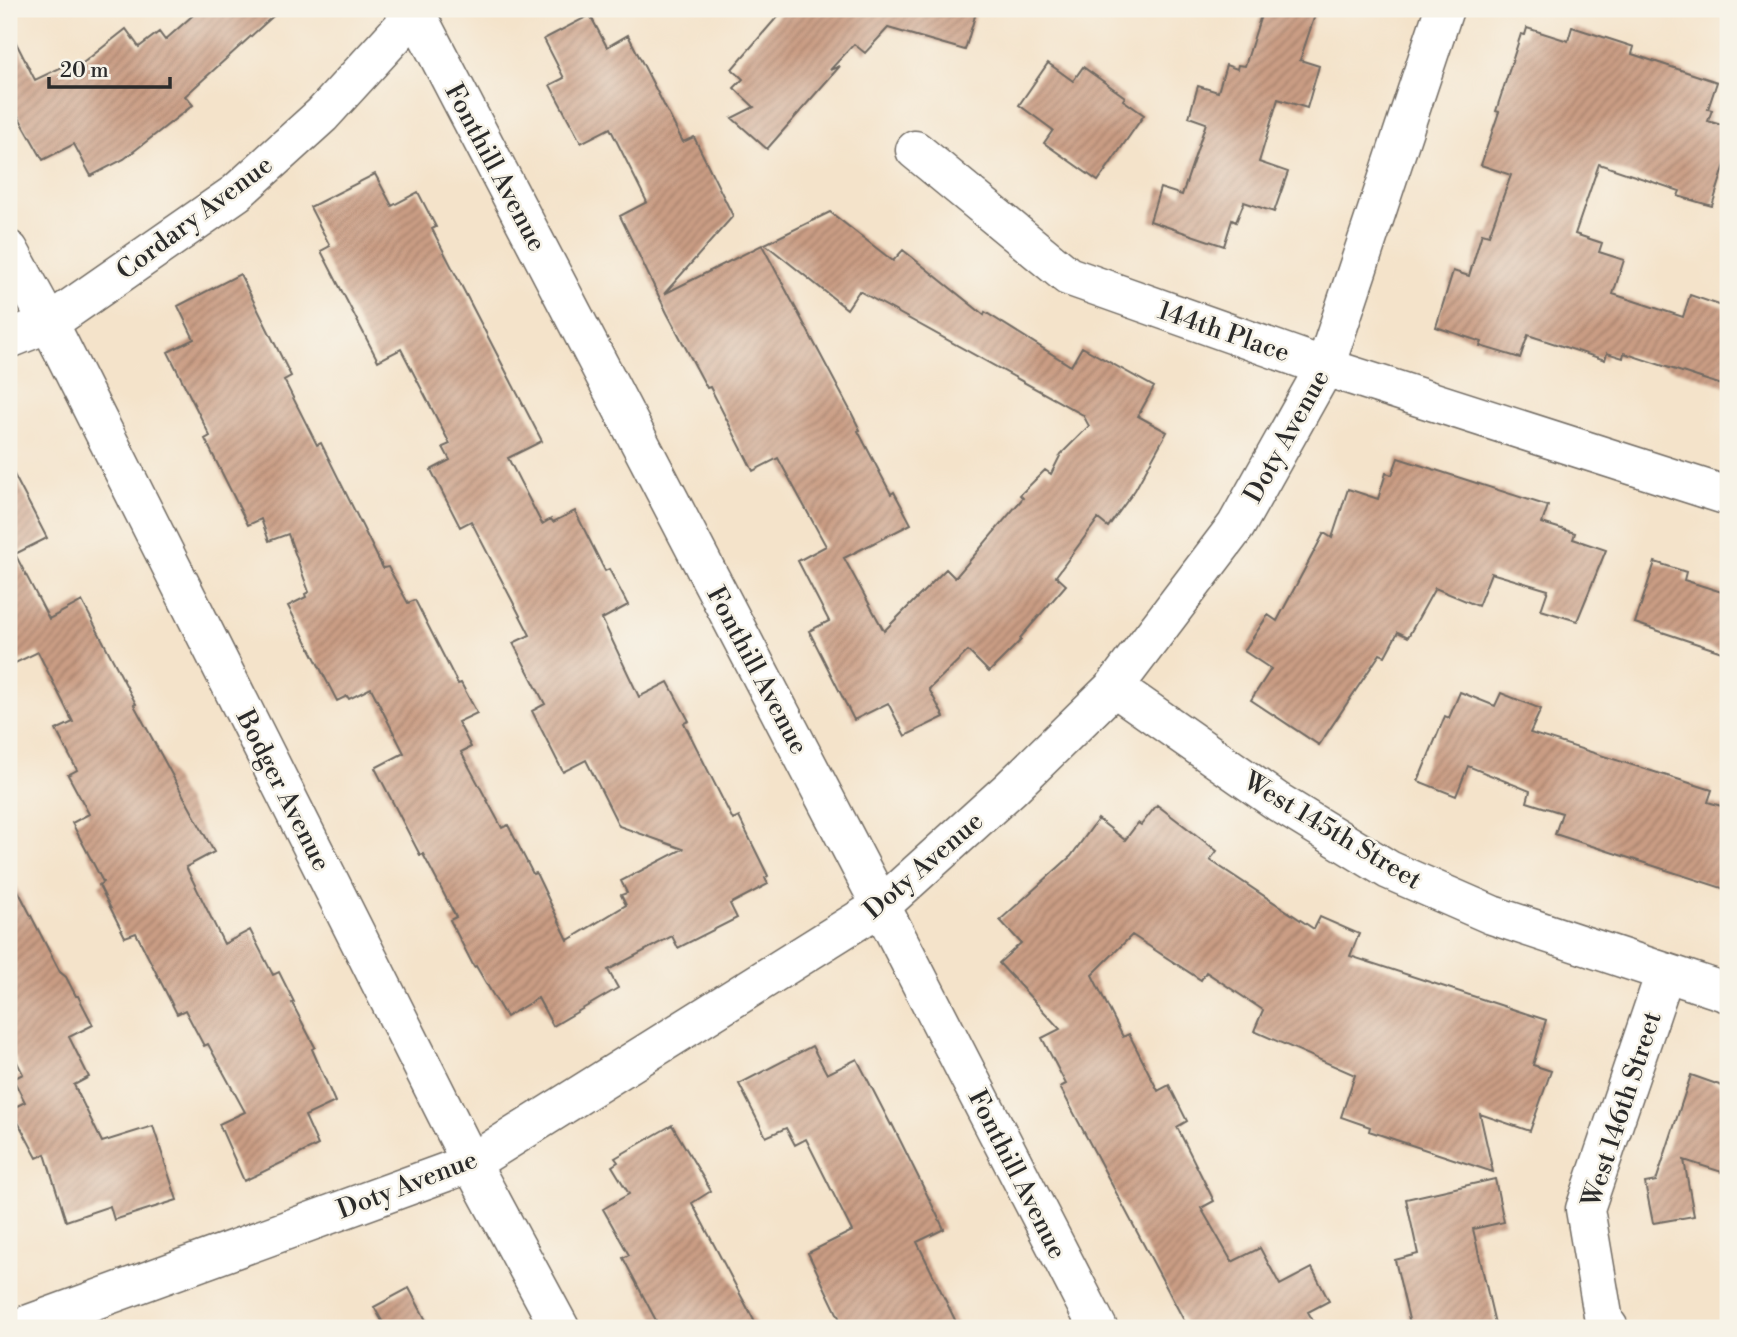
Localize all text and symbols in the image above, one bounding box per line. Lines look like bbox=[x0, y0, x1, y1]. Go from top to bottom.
scale bar bbox=[49, 46, 170, 90]
text: 20 m bbox=[60, 58, 109, 84]
street label: Fonthill Avenue bbox=[437, 78, 553, 257]
street label: Cordary Avenue bbox=[110, 149, 279, 287]
street label: 144th Place bbox=[1154, 295, 1294, 369]
street label: Doty Avenue bbox=[1237, 364, 1337, 509]
street label: Fonthill Avenue bbox=[699, 581, 815, 760]
street label: Bodger Avenue bbox=[228, 704, 337, 876]
street label: West 145th Street bbox=[1237, 765, 1427, 897]
street label: Doty Avenue bbox=[857, 805, 990, 926]
street label: West 146th Street bbox=[1575, 1008, 1669, 1212]
street label: Fonthill Avenue bbox=[961, 1085, 1073, 1264]
street label: Doty Avenue bbox=[333, 1144, 482, 1226]

